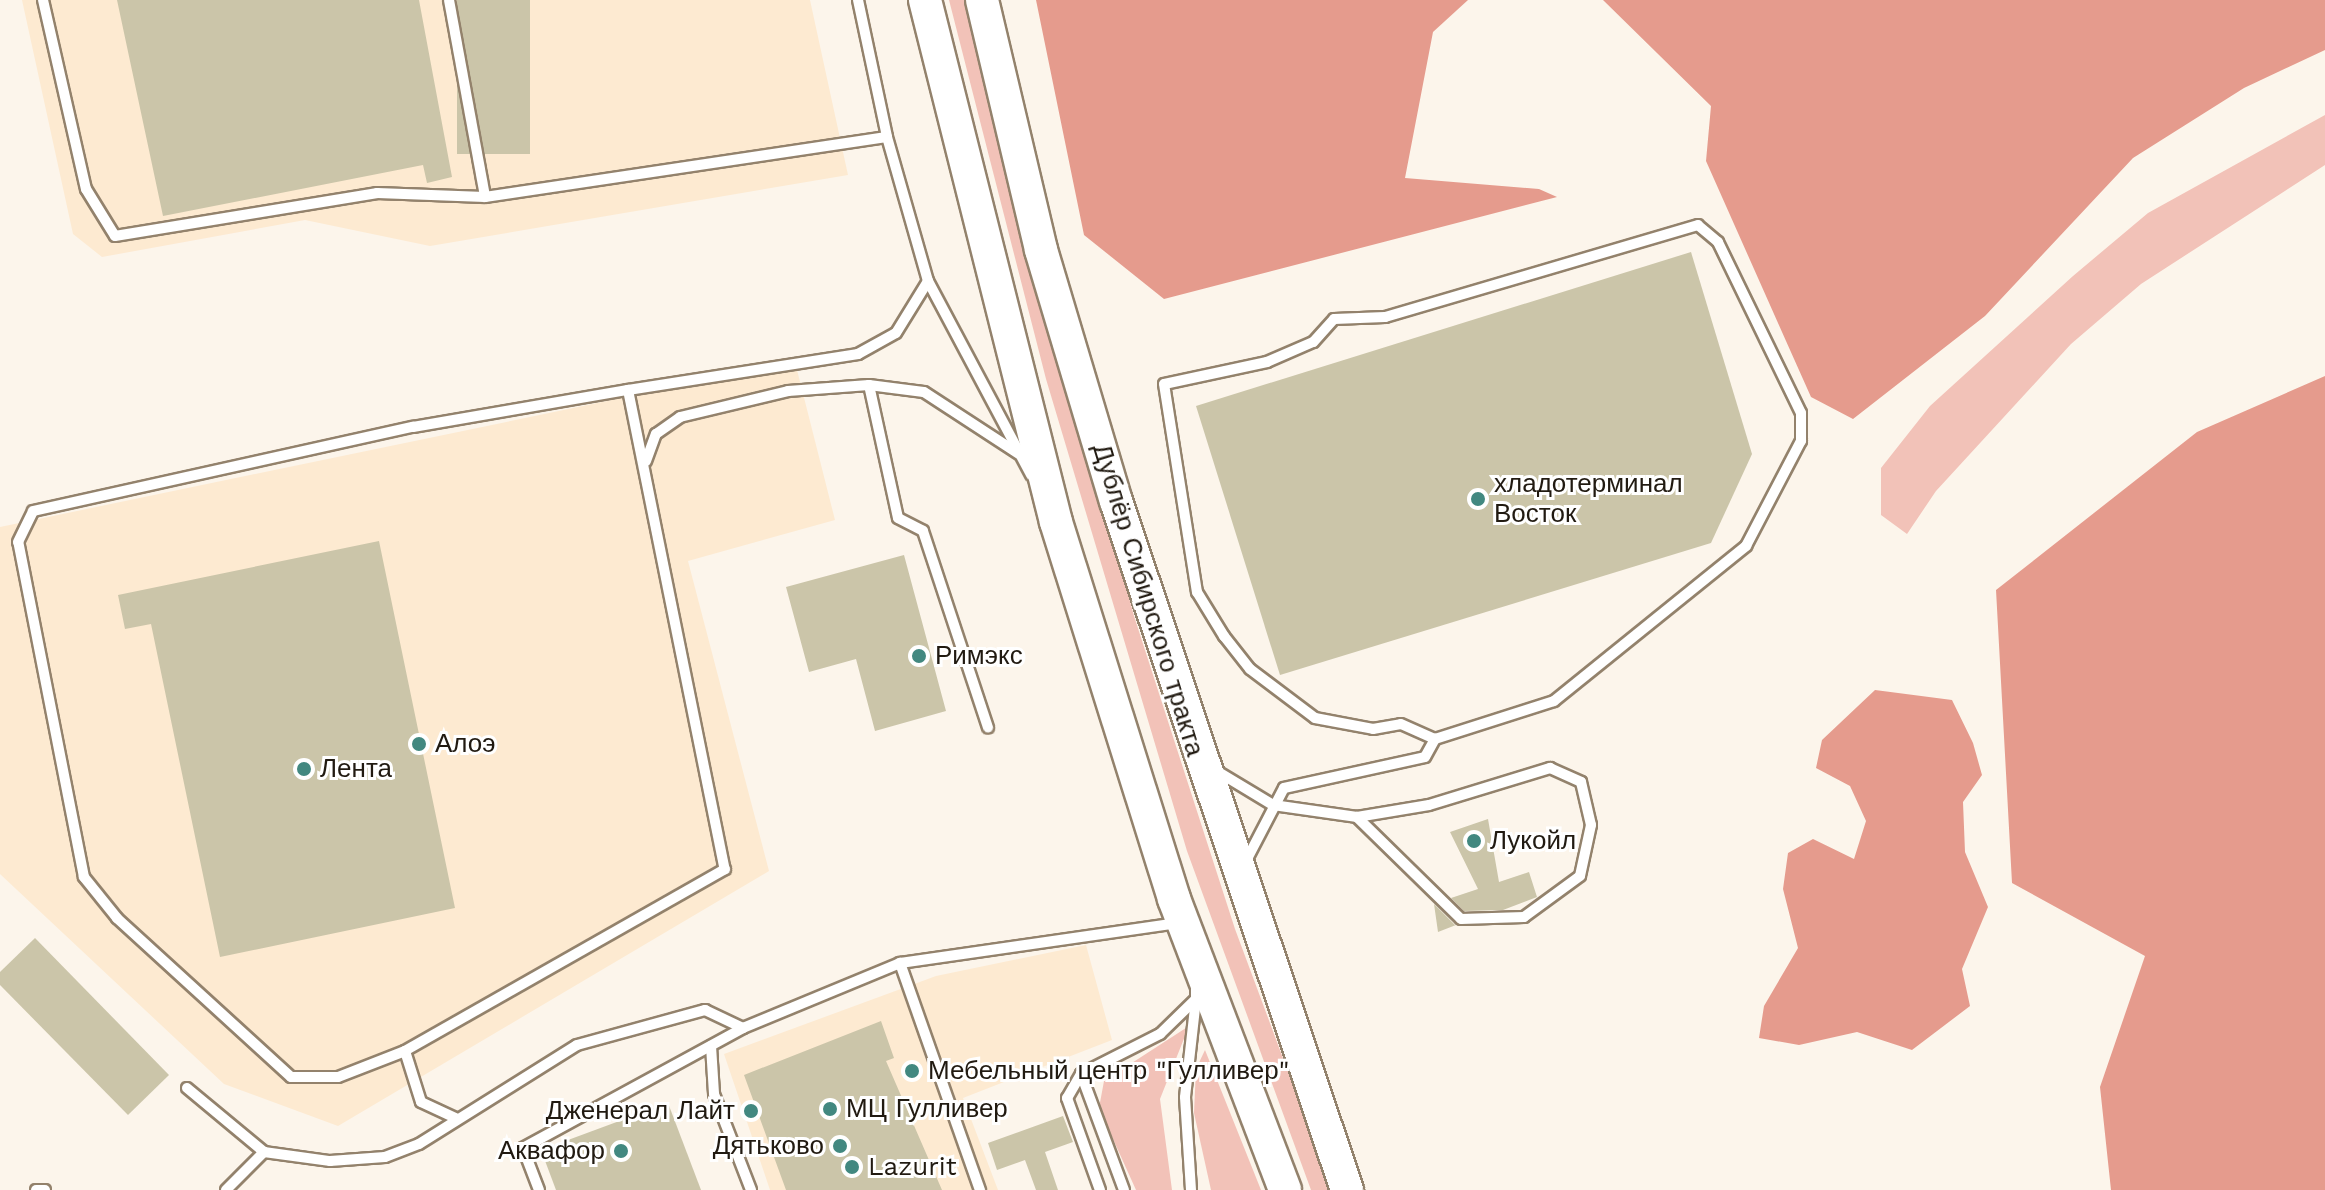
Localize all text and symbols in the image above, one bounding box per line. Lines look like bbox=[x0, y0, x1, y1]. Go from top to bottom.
street label: Дублёр Сибирского тракта bbox=[1086, 440, 1210, 760]
place label: хладотерминал Восток bbox=[1494, 468, 1683, 530]
marker: хладотерминал Восток bbox=[1469, 490, 1487, 508]
place label: Римэкс bbox=[935, 640, 1023, 672]
marker: Римэкс bbox=[910, 647, 928, 665]
place label: Алоэ bbox=[435, 728, 496, 760]
marker: Алоэ bbox=[410, 735, 428, 753]
place label: Лента bbox=[320, 753, 392, 785]
marker: Лента bbox=[295, 760, 313, 778]
place label: Лукойл bbox=[1490, 825, 1576, 857]
marker: Лукойл bbox=[1465, 832, 1483, 850]
place label: Мебельный центр "Гулливер" bbox=[928, 1055, 1289, 1087]
marker: Мебельный центр "Гулливер" bbox=[903, 1062, 921, 1080]
place label: МЦ Гулливер bbox=[846, 1093, 1008, 1125]
place label: Дженерал Лайт bbox=[546, 1095, 735, 1127]
marker: МЦ Гулливер bbox=[821, 1100, 839, 1118]
marker: Дженерал Лайт bbox=[742, 1102, 760, 1120]
place label: Дятьково bbox=[713, 1130, 824, 1162]
place label: Аквафор bbox=[498, 1135, 605, 1167]
marker: Дятьково bbox=[831, 1137, 849, 1155]
marker: Аквафор bbox=[612, 1142, 630, 1160]
place label: Lazurit bbox=[868, 1151, 957, 1183]
marker: Lazurit bbox=[843, 1158, 861, 1176]

